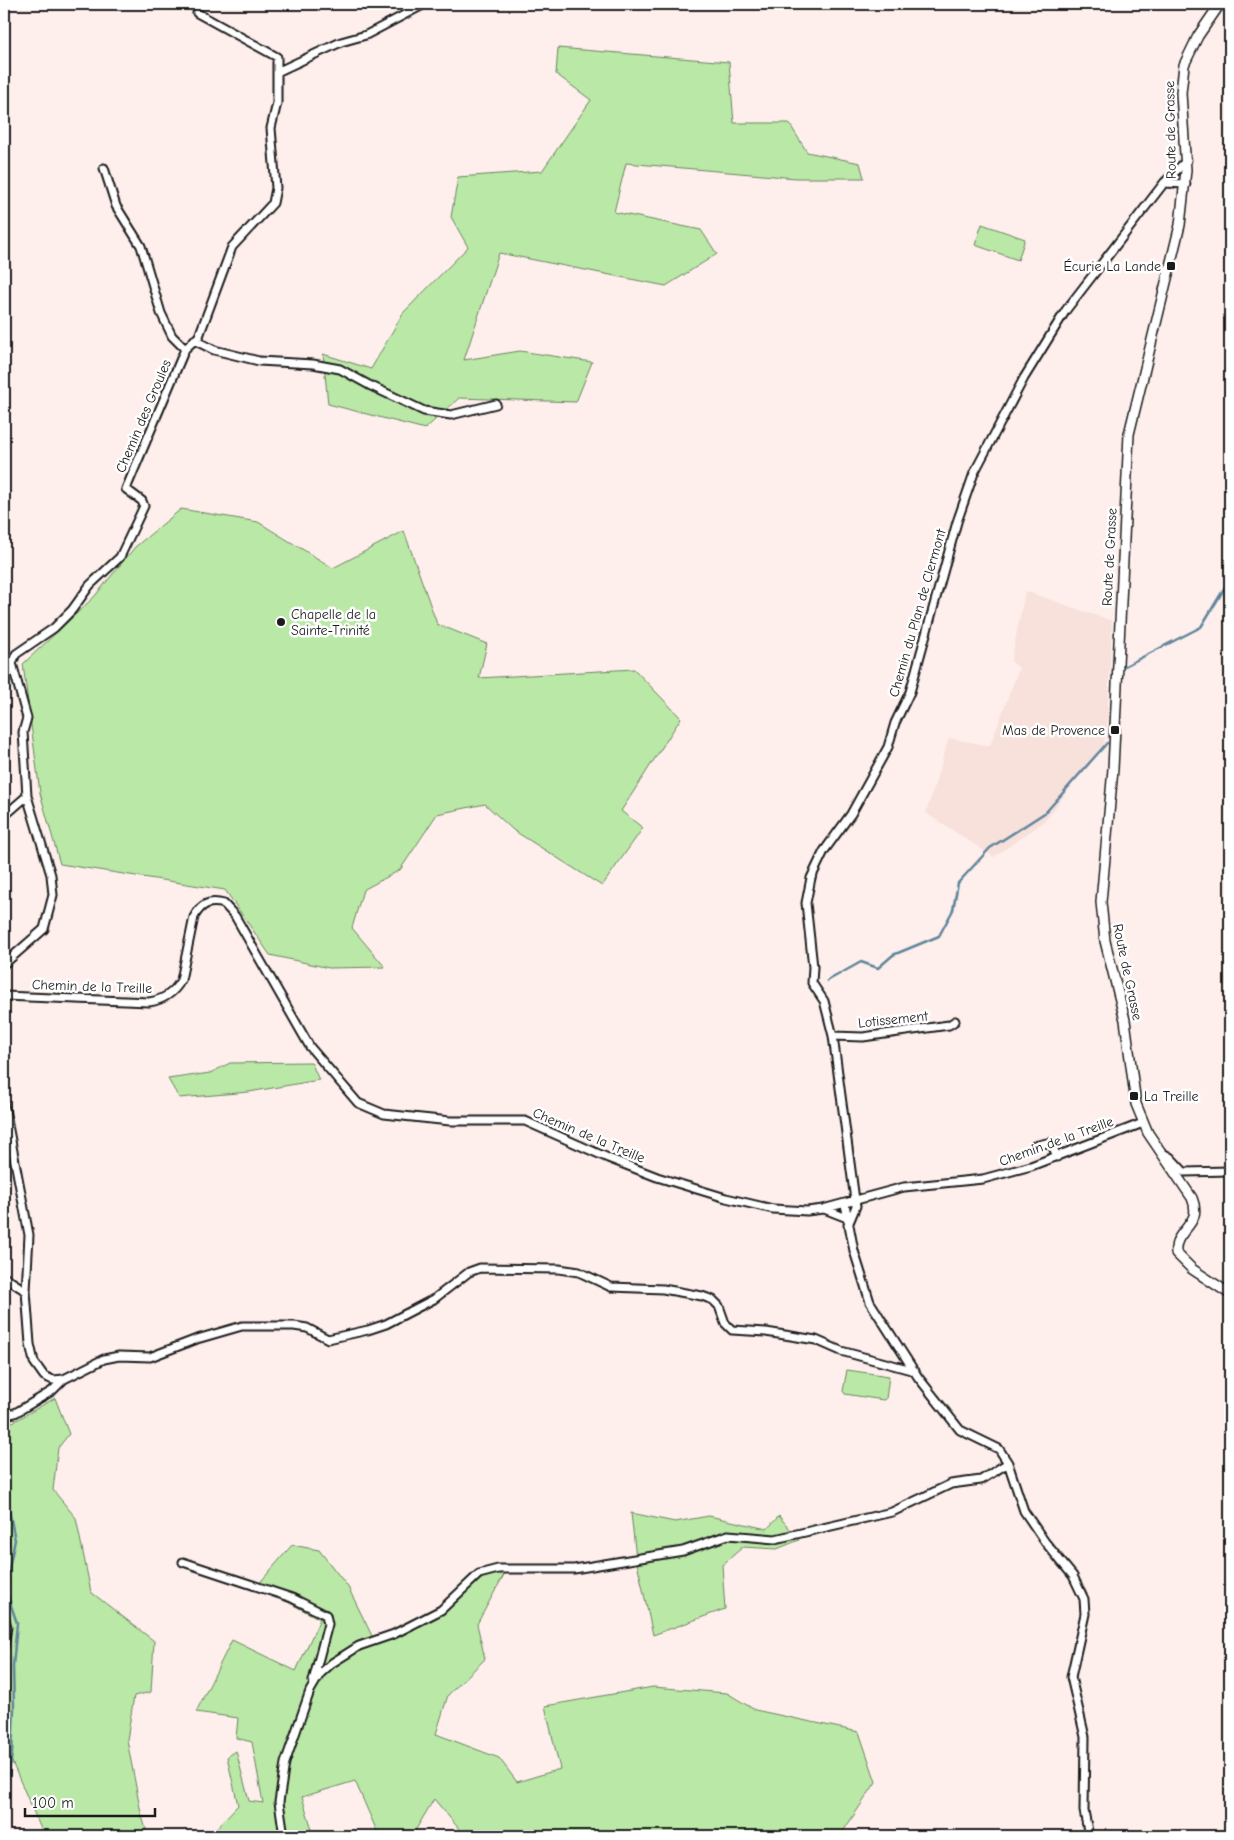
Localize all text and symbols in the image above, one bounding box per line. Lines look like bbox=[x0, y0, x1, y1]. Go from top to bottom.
street label: Route de Grasse bbox=[1161, 81, 1180, 179]
place label: Écurie La Lande bbox=[1063, 258, 1161, 275]
marker: Écurie La Lande bbox=[1165, 260, 1177, 272]
street label: Chemin des Groules bbox=[112, 357, 175, 475]
street label: Route de Grasse bbox=[1098, 508, 1121, 607]
street label: Chemin du Plan de Clermont bbox=[885, 526, 950, 699]
place label: Chapelle de la Sainte-Trinité bbox=[291, 606, 376, 639]
marker: Chapelle de la Sainte-Trinité bbox=[275, 616, 287, 628]
place label: Mas de Provence bbox=[1002, 722, 1105, 739]
marker: Mas de Provence bbox=[1109, 724, 1121, 736]
street label: Route de Grasse bbox=[1109, 922, 1146, 1022]
street label: Chemin de la Treille bbox=[32, 976, 152, 997]
street label: Lotissement bbox=[857, 1007, 930, 1032]
place label: La Treille bbox=[1144, 1088, 1199, 1105]
marker: La Treille bbox=[1128, 1090, 1140, 1102]
street label: Chemin de la Treille bbox=[530, 1104, 647, 1167]
street label: Chemin de la Treille bbox=[997, 1113, 1116, 1170]
scale bar bbox=[25, 1785, 155, 1817]
text: 100 m bbox=[32, 1794, 74, 1812]

